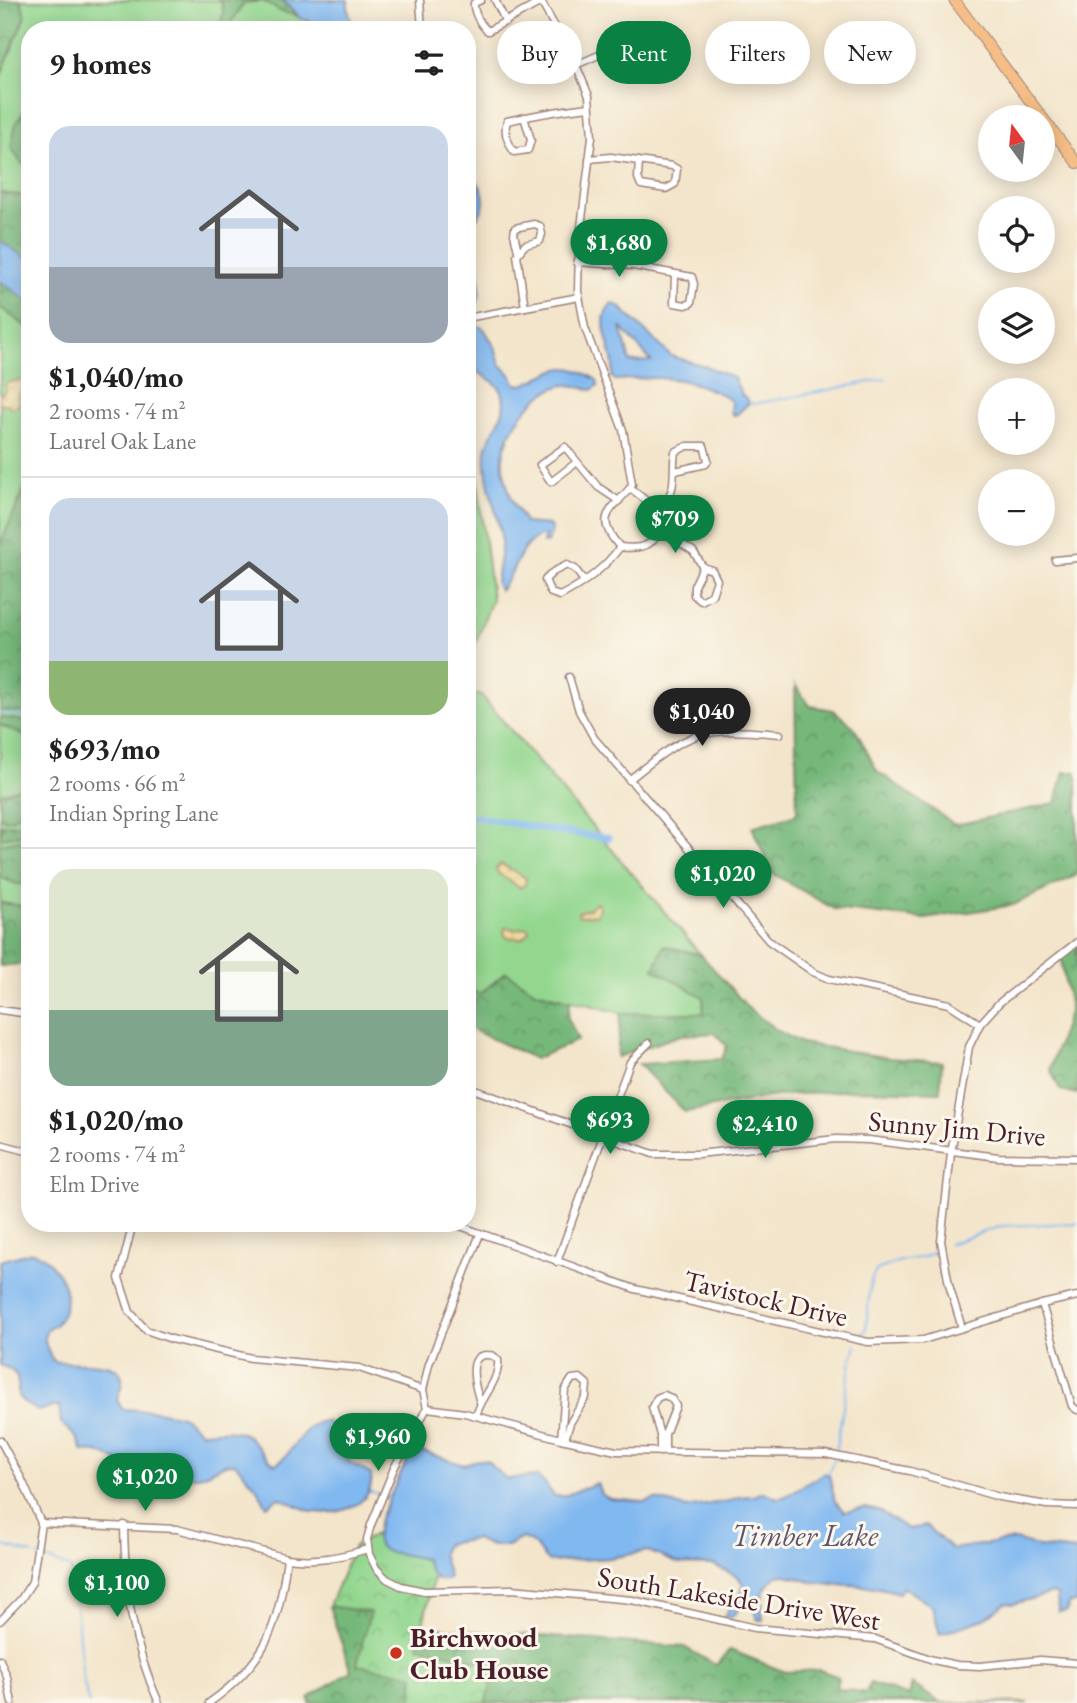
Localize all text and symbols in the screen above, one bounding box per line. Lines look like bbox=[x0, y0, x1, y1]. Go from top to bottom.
chip: Buy bbox=[497, 21, 582, 84]
chip: Rent bbox=[596, 21, 691, 84]
chip: Filters bbox=[705, 21, 810, 84]
chip: New bbox=[824, 21, 916, 84]
text: 9 homes bbox=[49, 44, 151, 83]
icon: filters bbox=[410, 44, 448, 82]
north arrow bbox=[978, 105, 1055, 182]
map controls bbox=[978, 105, 1055, 546]
icon: home bbox=[186, 171, 312, 297]
button: locate bbox=[978, 196, 1055, 273]
pin: $1,680 bbox=[562, 219, 676, 279]
text: $1,680 bbox=[587, 227, 651, 257]
button: layers bbox=[978, 287, 1055, 364]
text: $1,040/mo bbox=[49, 357, 183, 396]
button: + bbox=[978, 378, 1055, 455]
text: 2 rooms · 74 m² bbox=[49, 396, 186, 426]
text: Laurel Oak Lane bbox=[49, 426, 196, 456]
button: − bbox=[978, 469, 1055, 546]
pin: $709 bbox=[634, 496, 716, 555]
text: $709 bbox=[651, 503, 699, 533]
icon: home bbox=[186, 543, 312, 669]
pin: $1,040 bbox=[645, 688, 759, 748]
text: $1,040 bbox=[670, 696, 734, 726]
text: $693/mo bbox=[49, 729, 160, 768]
text: 2 rooms · 66 m² bbox=[49, 768, 186, 798]
text: Indian Spring Lane bbox=[49, 798, 219, 828]
pin: $1,020 bbox=[666, 850, 780, 910]
text: $1,020 bbox=[691, 858, 755, 888]
icon: home bbox=[186, 914, 312, 1040]
pin: $693 bbox=[569, 1096, 651, 1156]
text: $1,020/mo bbox=[49, 1100, 183, 1139]
pin: $2,410 bbox=[708, 1100, 822, 1160]
street label: Sunny Jim Drive bbox=[867, 1102, 1047, 1154]
text: $693 bbox=[586, 1104, 634, 1134]
text: $2,410 bbox=[733, 1108, 797, 1138]
text: 2 rooms · 74 m² bbox=[49, 1139, 186, 1169]
text: Elm Drive bbox=[49, 1169, 139, 1199]
street label: Tavistock Drive bbox=[680, 1262, 852, 1334]
pin: $1,960 bbox=[321, 1414, 435, 1473]
text: $1,960 bbox=[346, 1421, 410, 1451]
pin: $1,020 bbox=[88, 1454, 202, 1513]
text: $1,020 bbox=[113, 1461, 177, 1491]
water label: Timber Lake bbox=[732, 1516, 879, 1555]
street label: South Lakeside Drive West bbox=[595, 1558, 883, 1638]
pin: $1,100 bbox=[60, 1560, 174, 1619]
text: $1,100 bbox=[85, 1567, 149, 1597]
place label: Birchwood Club House bbox=[410, 1619, 549, 1687]
marker: Birchwood Club House bbox=[388, 1645, 404, 1661]

